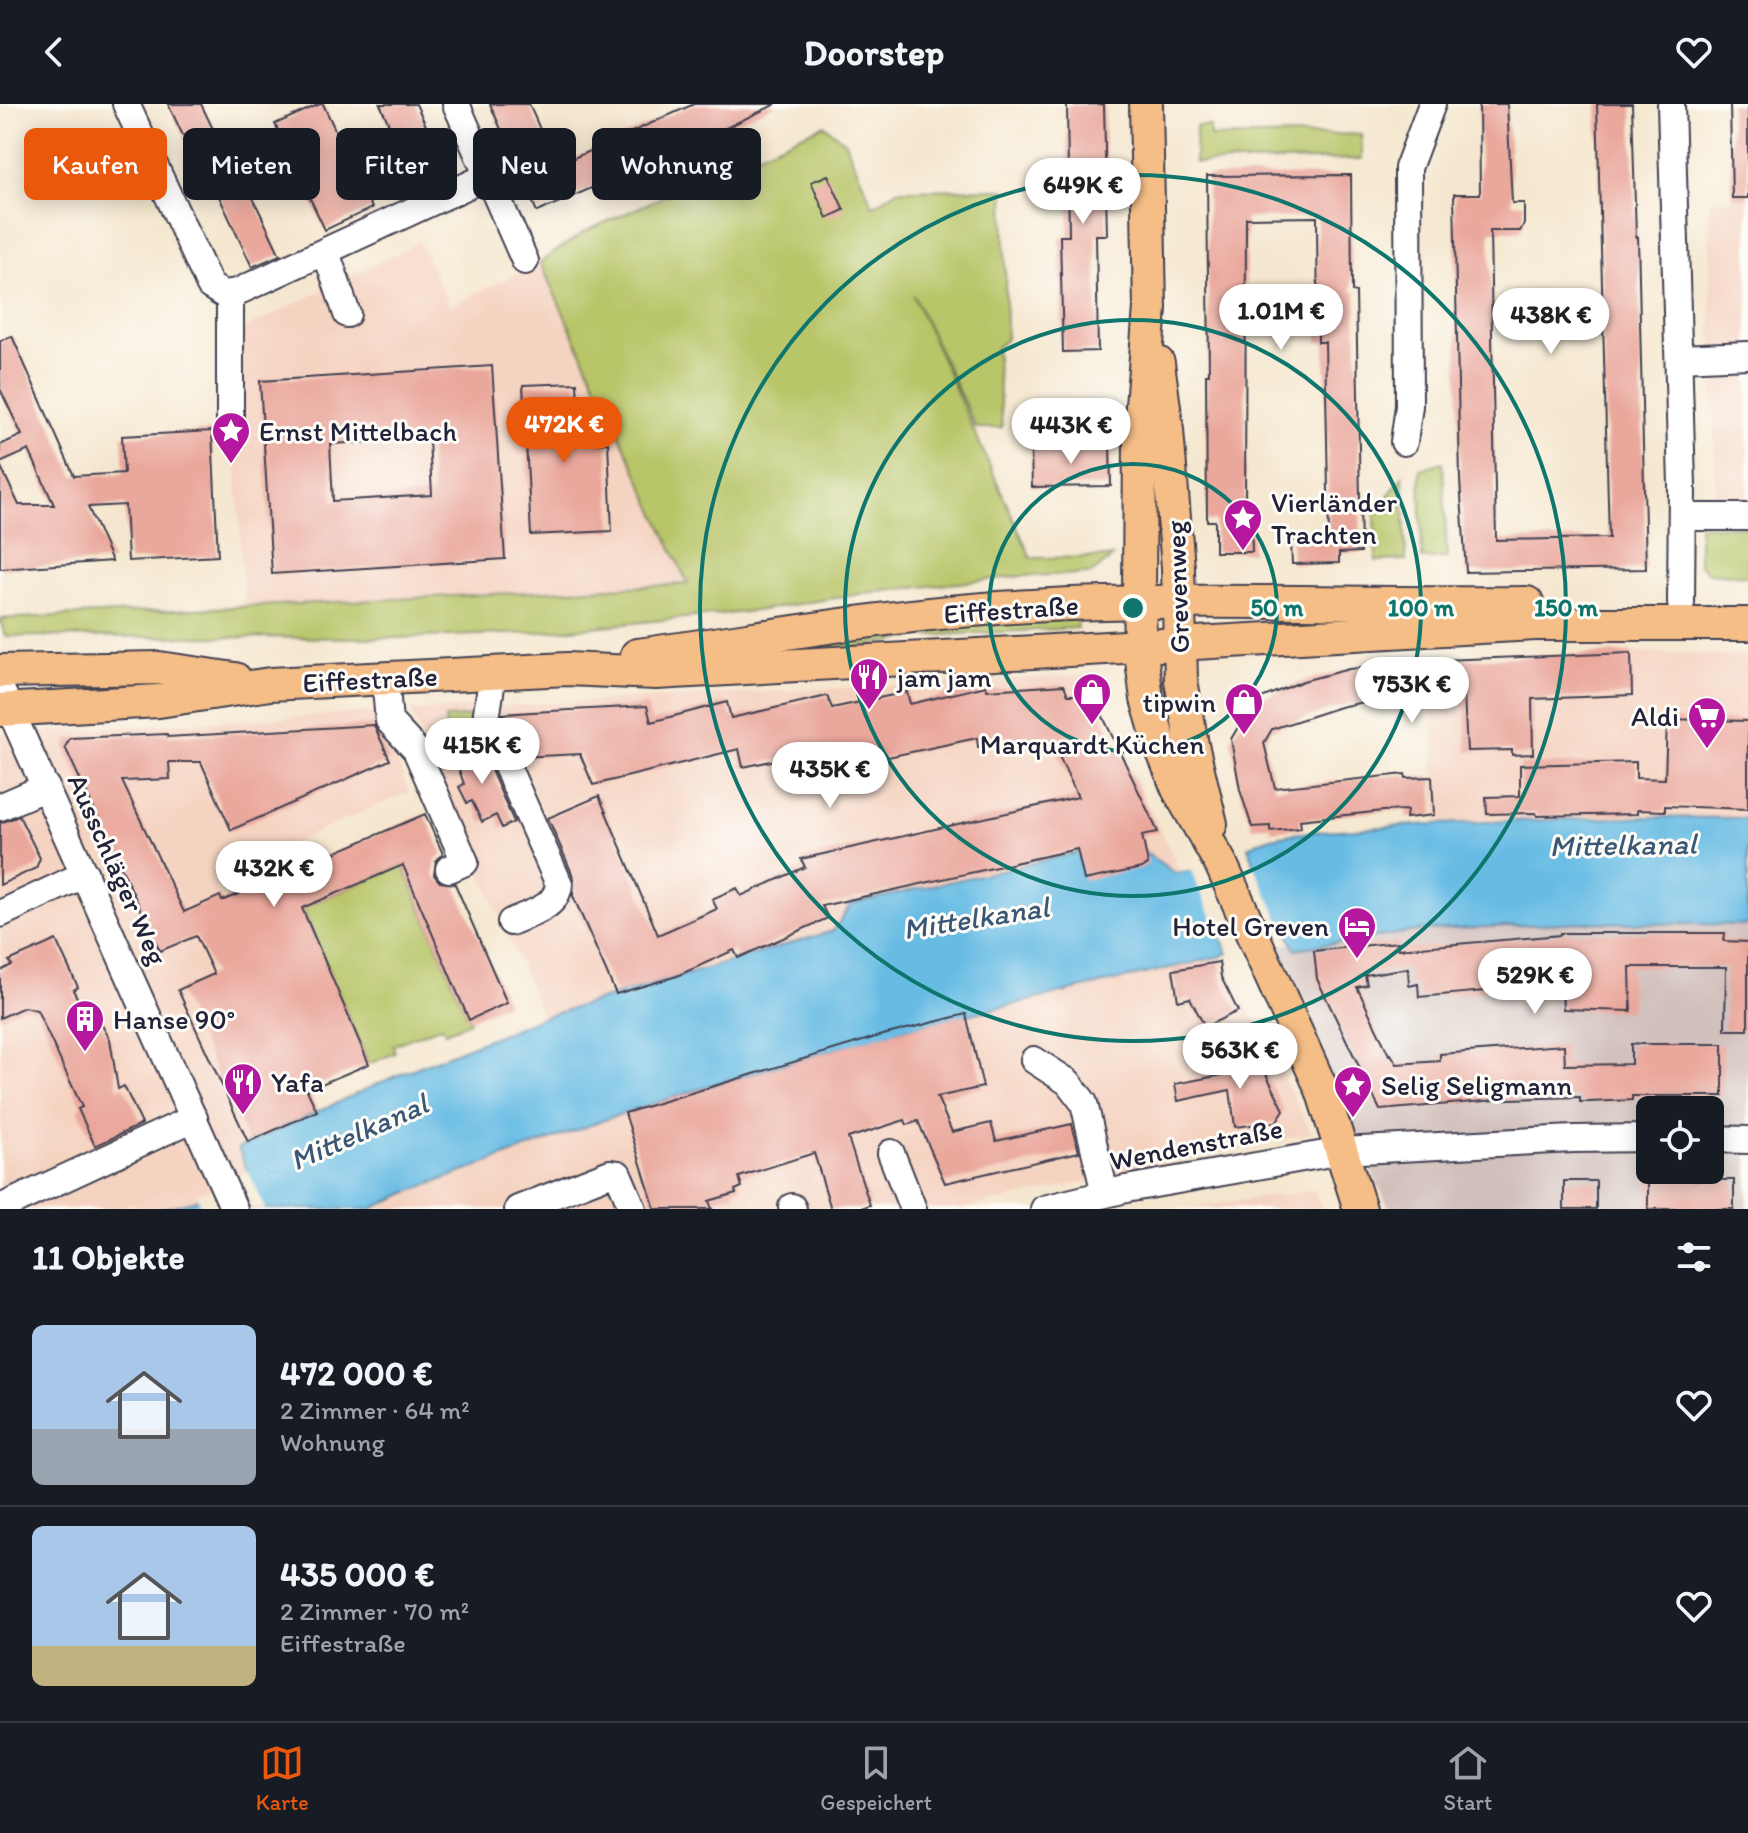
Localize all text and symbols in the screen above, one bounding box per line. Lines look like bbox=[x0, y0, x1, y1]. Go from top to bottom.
icon: back bbox=[32, 30, 76, 74]
icon: heart bbox=[1672, 30, 1716, 74]
text: Doorstep bbox=[804, 31, 944, 74]
chip: Kaufen bbox=[24, 128, 167, 200]
chip: Mieten bbox=[183, 128, 320, 200]
chip: Filter bbox=[336, 128, 457, 200]
chip: Neu bbox=[473, 128, 576, 200]
chip: Wohnung bbox=[592, 128, 761, 200]
pin: 649K € bbox=[1018, 158, 1148, 226]
text: 649K € bbox=[1043, 168, 1123, 200]
pin: 1.01M € bbox=[1207, 284, 1355, 352]
pin: 438K € bbox=[1486, 288, 1616, 356]
text: 1.01M € bbox=[1237, 294, 1325, 326]
text: 438K € bbox=[1510, 298, 1592, 330]
pin: 472K € bbox=[499, 397, 629, 465]
pin: 443K € bbox=[1006, 398, 1136, 466]
text: 472K € bbox=[524, 407, 604, 439]
text: 443K € bbox=[1030, 408, 1112, 440]
place icon: Ernst Mittelbach bbox=[210, 410, 252, 465]
place label: Ernst Mittelbach bbox=[259, 414, 457, 448]
place label: Vierländer Trachten bbox=[1271, 485, 1397, 551]
place icon: Vierländer Trachten bbox=[1222, 497, 1264, 552]
street label: Grevenweg bbox=[1158, 519, 1196, 654]
street label: Eiffestraße bbox=[942, 587, 1080, 631]
text: 50 m bbox=[1251, 593, 1304, 622]
text: 100 m bbox=[1388, 593, 1455, 622]
text: 150 m bbox=[1534, 593, 1599, 622]
centre of rings bbox=[1119, 594, 1147, 622]
restaurant icon: jam jam bbox=[848, 656, 890, 711]
pin: 753K € bbox=[1347, 657, 1477, 725]
street label: Eiffestraße bbox=[301, 658, 439, 700]
place label: jam jam bbox=[896, 660, 992, 694]
text: 753K € bbox=[1373, 667, 1451, 699]
shop icon: Marquardt Küchen bbox=[1071, 671, 1113, 726]
shop icon: tipwin bbox=[1223, 681, 1265, 736]
place label: tipwin bbox=[1142, 685, 1216, 719]
supermarket icon: Aldi bbox=[1686, 695, 1728, 750]
place label: Aldi bbox=[1631, 699, 1679, 733]
pin: 415K € bbox=[417, 718, 547, 786]
place label: Marquardt Küchen bbox=[980, 727, 1204, 761]
text: 415K € bbox=[443, 728, 521, 760]
pin: 435K € bbox=[765, 742, 895, 810]
text: 435K € bbox=[790, 752, 870, 784]
street label: Ausschläger Weg bbox=[61, 768, 176, 970]
water label: Mittelkanal bbox=[1549, 825, 1699, 864]
pin: 432K € bbox=[209, 841, 339, 909]
text: 432K € bbox=[234, 851, 314, 883]
water label: Mittelkanal bbox=[900, 887, 1054, 947]
hotel icon: Hotel Greven bbox=[1336, 905, 1378, 960]
place label: Hotel Greven bbox=[1172, 909, 1329, 943]
pin: 529K € bbox=[1470, 948, 1600, 1016]
text: 529K € bbox=[1496, 958, 1574, 990]
building icon: Hanse 90° bbox=[64, 998, 106, 1053]
place label: Hanse 90° bbox=[113, 1002, 235, 1036]
pin: 563K € bbox=[1175, 1023, 1305, 1091]
text: 563K € bbox=[1201, 1033, 1279, 1065]
restaurant icon: Yafa bbox=[222, 1061, 264, 1116]
place icon: Selig Seligmann bbox=[1332, 1064, 1374, 1119]
place label: Yafa bbox=[271, 1065, 324, 1099]
place label: Selig Seligmann bbox=[1381, 1068, 1573, 1102]
water label: Mittelkanal bbox=[284, 1084, 436, 1178]
map controls bbox=[1636, 1096, 1724, 1184]
button: locate bbox=[1636, 1096, 1724, 1184]
street label: Wendenstraße bbox=[1107, 1111, 1285, 1177]
icon: filters bbox=[1672, 1235, 1716, 1279]
text: 11 Objekte bbox=[32, 1237, 185, 1278]
text: 472 000 € bbox=[280, 1353, 433, 1394]
icon: home bbox=[96, 1357, 192, 1453]
icon: heart bbox=[1672, 1383, 1716, 1427]
text: 2 Zimmer · 64 m² bbox=[280, 1394, 470, 1426]
text: Wohnung bbox=[280, 1426, 385, 1458]
text: 435 000 € bbox=[280, 1554, 434, 1595]
icon: home bbox=[96, 1558, 192, 1654]
icon: heart bbox=[1672, 1584, 1716, 1628]
text: 2 Zimmer · 70 m² bbox=[280, 1595, 469, 1627]
text: Eiffestraße bbox=[280, 1627, 406, 1659]
tab: Karte bbox=[256, 1741, 309, 1816]
tab: Gespeichert bbox=[820, 1741, 932, 1816]
tab: Start bbox=[1444, 1741, 1492, 1816]

